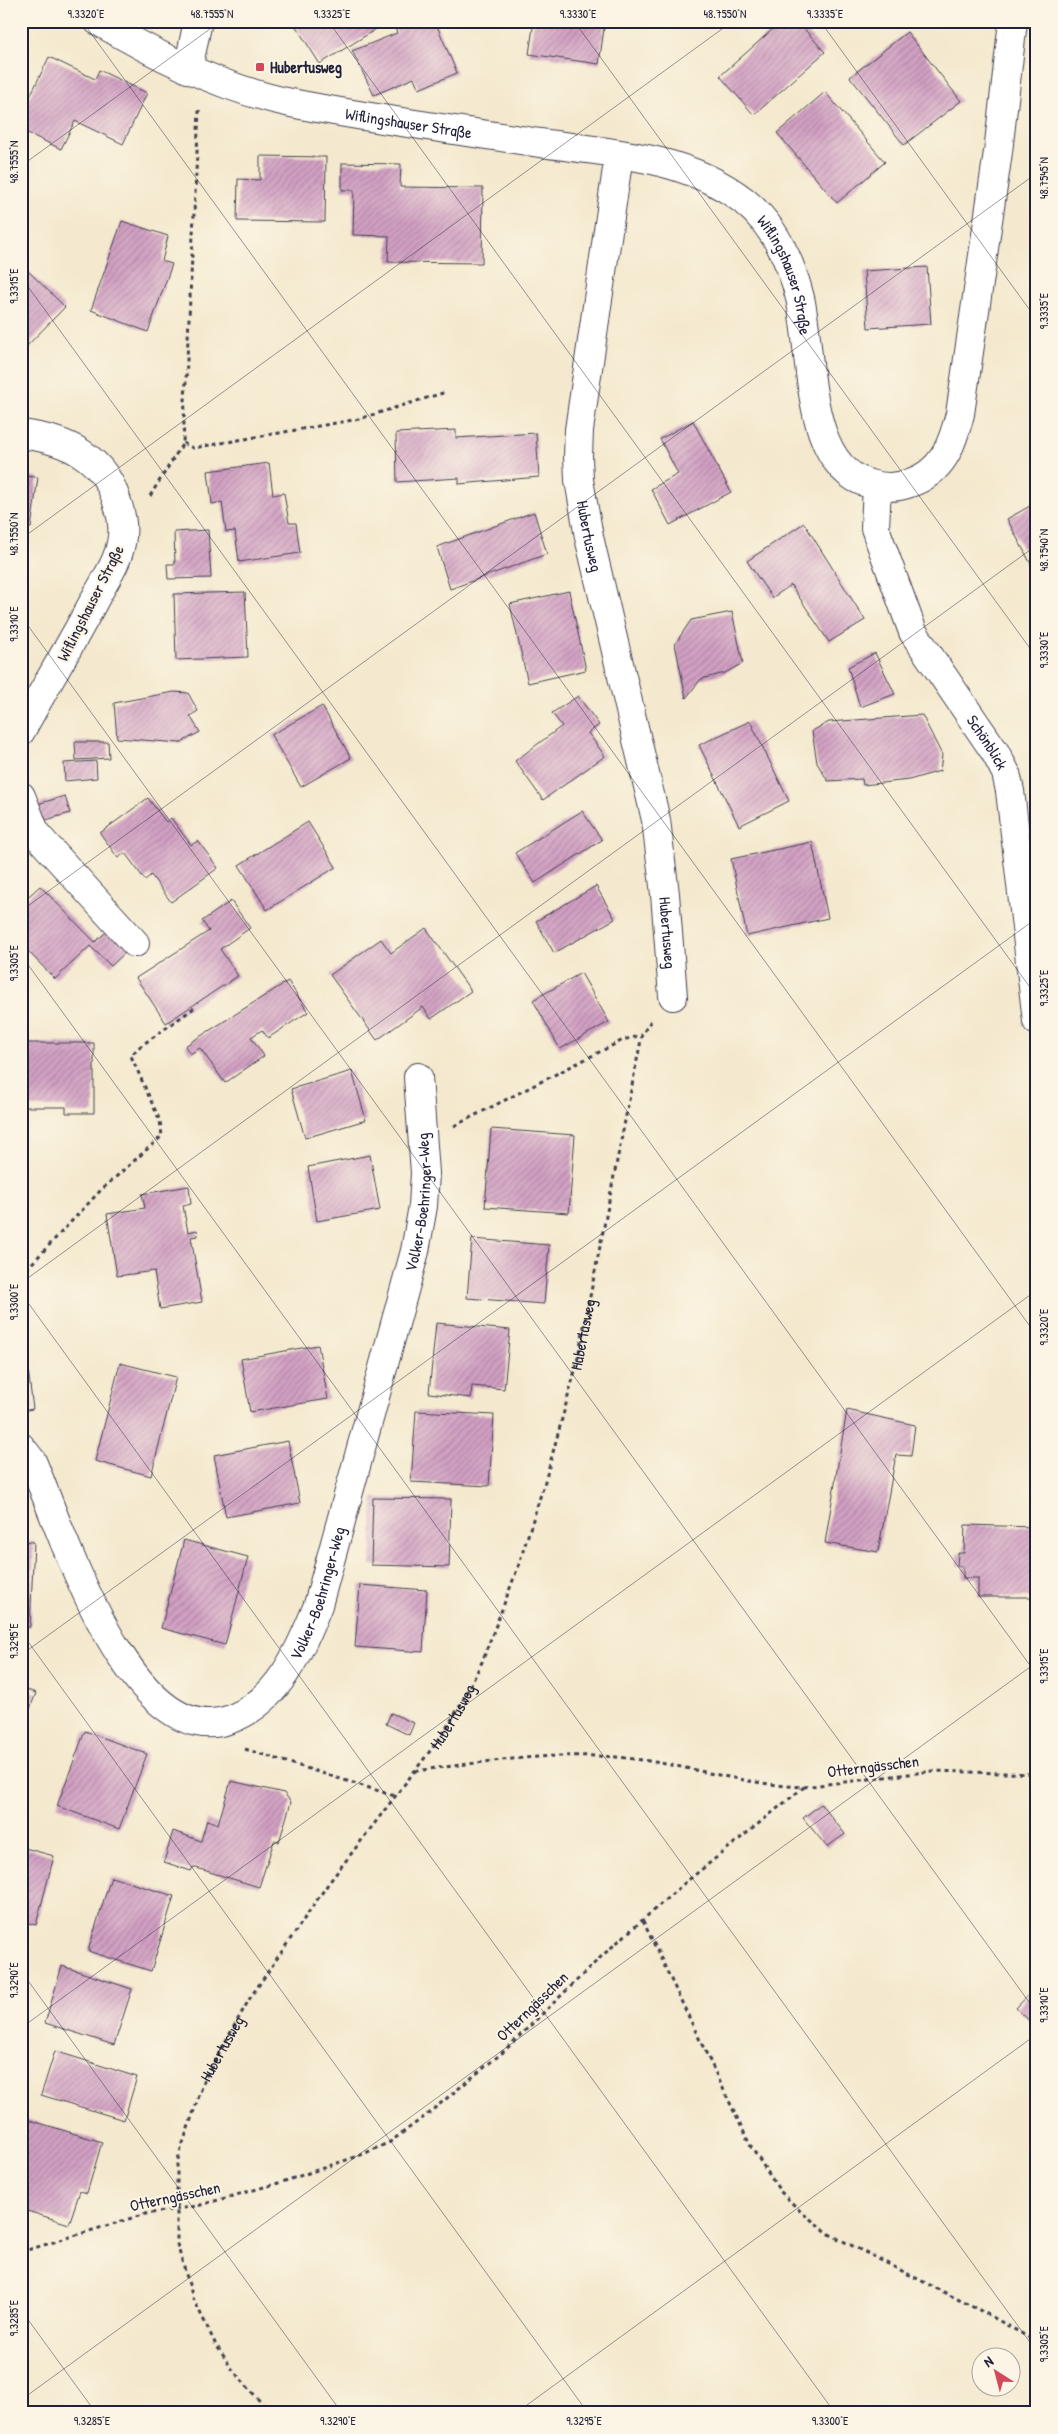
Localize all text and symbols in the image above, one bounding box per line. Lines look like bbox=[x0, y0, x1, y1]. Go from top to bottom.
text: 9.3320°E bbox=[68, 5, 105, 22]
text: 48.7555°N bbox=[191, 5, 233, 22]
text: 9.3325°E bbox=[314, 5, 351, 22]
text: 9.3330°E bbox=[560, 5, 597, 22]
text: 48.7550°N bbox=[704, 5, 746, 22]
text: 9.3335°E bbox=[807, 5, 844, 22]
place label: Hubertusweg bbox=[270, 56, 342, 79]
marker: Hubertusweg bbox=[254, 61, 266, 73]
street label: Wiflingshauser Straße bbox=[344, 102, 474, 144]
text: 48.7555°N bbox=[5, 141, 22, 183]
text: 48.7545°N bbox=[1035, 157, 1052, 199]
street label: Wiflingshauser Straße bbox=[752, 210, 817, 337]
text: 9.3315°E bbox=[5, 268, 22, 304]
text: 9.3335°E bbox=[1035, 292, 1052, 329]
street label: Hubertusweg bbox=[572, 499, 608, 574]
text: 48.7550°N bbox=[5, 513, 22, 555]
text: 48.7540°N bbox=[1035, 529, 1052, 571]
street label: Wiflingshauser Straße bbox=[51, 541, 129, 665]
text: 9.3310°E bbox=[5, 606, 22, 642]
text: 9.3330°E bbox=[1035, 631, 1052, 668]
street label: Schönblick bbox=[962, 710, 1014, 774]
street label: Hubertusweg bbox=[654, 896, 682, 969]
text: 9.3305°E bbox=[5, 944, 22, 981]
text: 9.3325°E bbox=[1035, 969, 1052, 1006]
street label: Volker-Boehringer-Weg bbox=[399, 1132, 436, 1274]
text: 9.3300°E bbox=[5, 1283, 22, 1320]
street label: Hubertusweg bbox=[565, 1297, 600, 1372]
text: 9.3320°E bbox=[1035, 1308, 1052, 1345]
street label: Volker-Boehringer-Weg bbox=[284, 1524, 350, 1664]
text: 9.3295°E bbox=[5, 1623, 22, 1659]
text: 9.3315°E bbox=[1035, 1648, 1052, 1684]
street label: Hubertusweg bbox=[425, 1680, 480, 1753]
street label: Otterngässchen bbox=[826, 1749, 920, 1783]
text: 9.3290°E bbox=[5, 1961, 22, 1998]
street label: Otterngässchen bbox=[491, 1966, 573, 2046]
text: 9.3310°E bbox=[1035, 1987, 1052, 2023]
street label: Hubertusweg bbox=[194, 2012, 249, 2085]
street label: Otterngässchen bbox=[128, 2176, 222, 2216]
text: 9.3285°E bbox=[5, 2299, 22, 2336]
text: 9.3305°E bbox=[1035, 2325, 1052, 2362]
north arrow bbox=[970, 2346, 1020, 2396]
text: N bbox=[979, 2351, 997, 2371]
text: 9.3285°E bbox=[74, 2412, 111, 2429]
text: 9.3290°E bbox=[320, 2412, 357, 2429]
text: 9.3295°E bbox=[566, 2412, 602, 2429]
text: 9.3300°E bbox=[812, 2412, 849, 2429]

